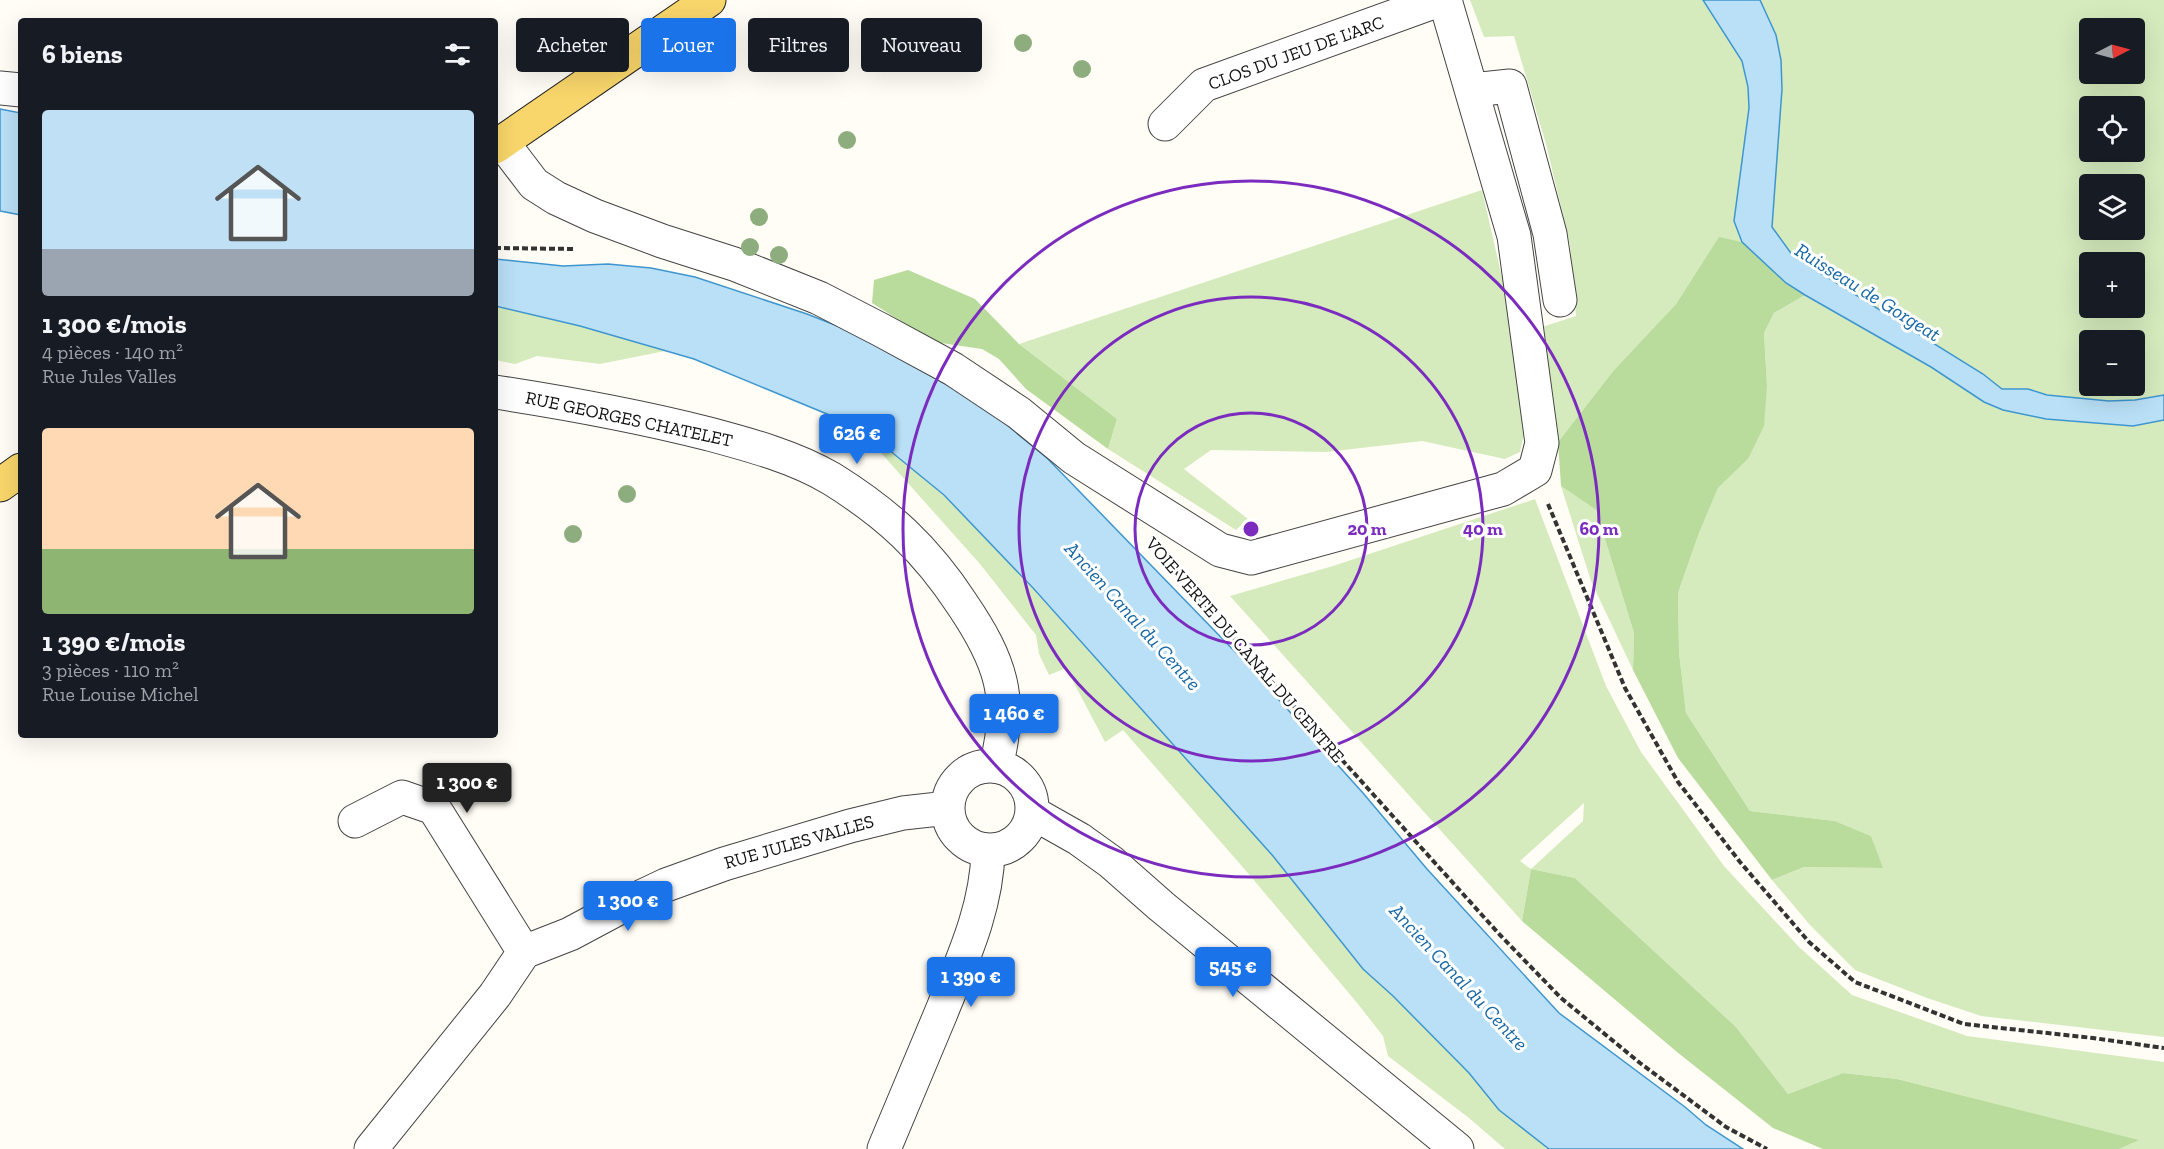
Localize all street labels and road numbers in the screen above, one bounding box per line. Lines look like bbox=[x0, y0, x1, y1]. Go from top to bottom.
street label: CLOS DU JEU DE L'ARC bbox=[1205, 11, 1387, 95]
street label: RUE GEORGES CHATELET bbox=[523, 386, 735, 452]
street label: VOIE VERTE DU CANAL DU CENTRE bbox=[1140, 532, 1349, 767]
street label: RUE JULES VALLES bbox=[722, 810, 876, 874]

